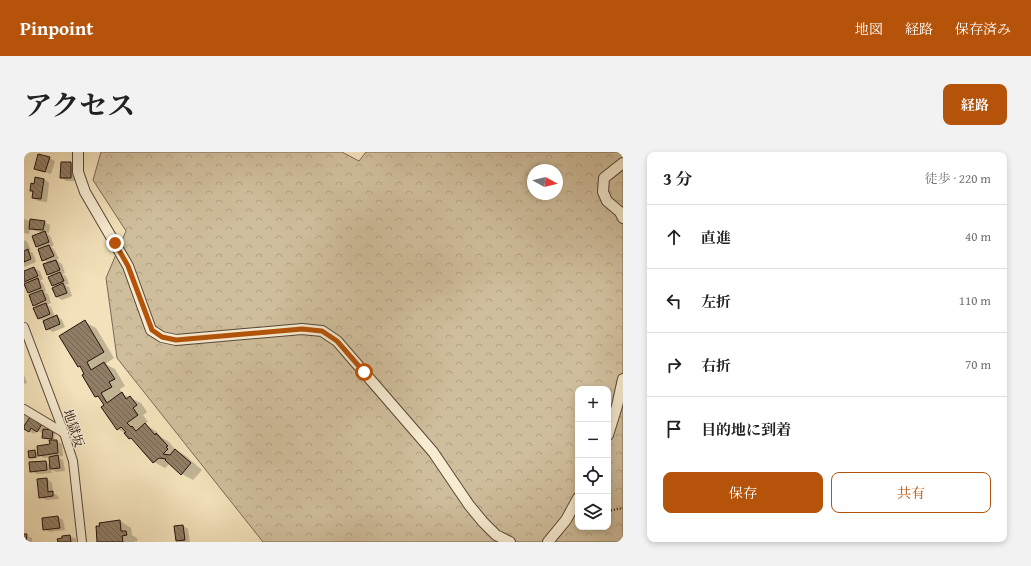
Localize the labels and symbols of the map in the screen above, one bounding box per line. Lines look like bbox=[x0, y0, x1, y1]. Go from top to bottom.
north arrow bbox=[527, 164, 563, 200]
route end bbox=[106, 234, 124, 252]
route start bbox=[355, 363, 373, 381]
street label: 地獄坂 bbox=[58, 407, 89, 450]

